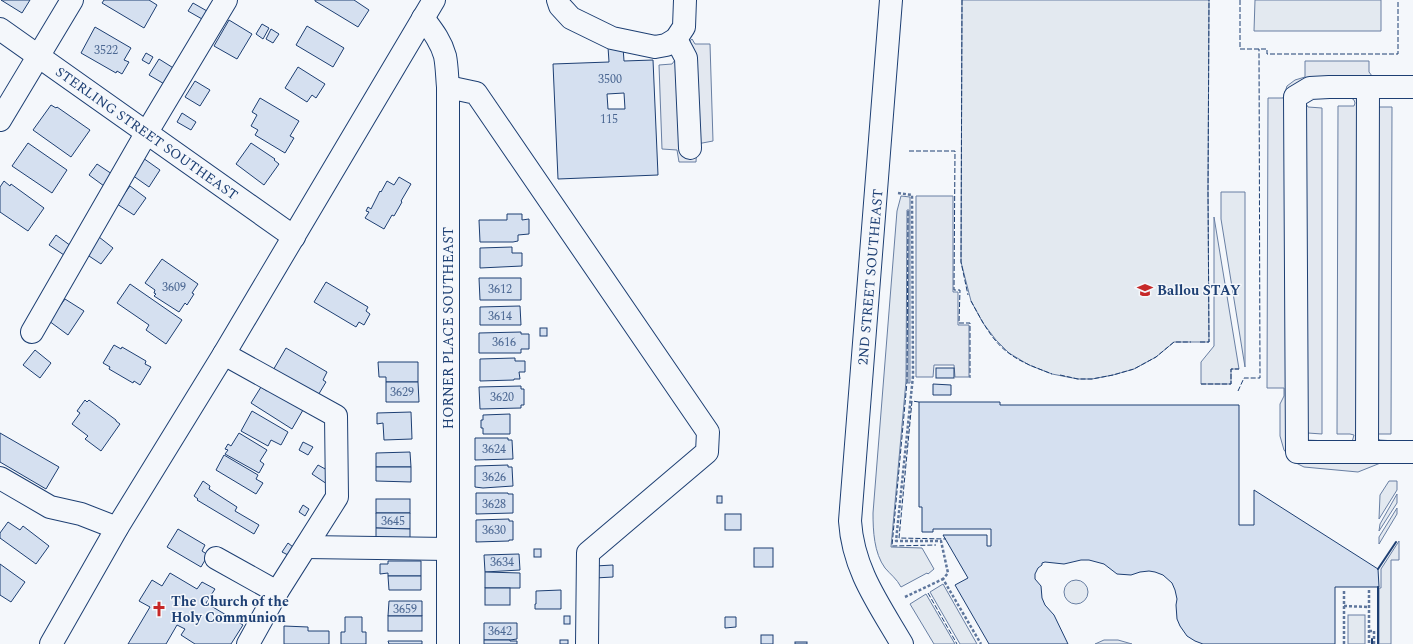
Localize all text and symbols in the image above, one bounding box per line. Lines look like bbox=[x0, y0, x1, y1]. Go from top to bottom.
house number: 3522 bbox=[94, 41, 118, 60]
street label: STERLING STREET SOUTHEAST bbox=[51, 61, 242, 205]
house number: 3500 bbox=[598, 70, 622, 89]
house number: 115 bbox=[600, 110, 618, 129]
street label: 2ND STREET SOUTHEAST bbox=[852, 188, 889, 366]
street label: HORNER PLACE SOUTHEAST bbox=[438, 227, 459, 429]
house number: 3609 bbox=[162, 278, 186, 297]
house number: 3612 bbox=[488, 280, 512, 299]
place label: Ballou STAY bbox=[1157, 280, 1241, 301]
school or university icon: Ballou STAY bbox=[1136, 281, 1154, 299]
house number: 3614 bbox=[488, 307, 512, 326]
house number: 3616 bbox=[492, 333, 516, 352]
house number: 3629 bbox=[390, 383, 414, 402]
house number: 3620 bbox=[490, 388, 514, 407]
house number: 3624 bbox=[482, 440, 506, 459]
house number: 3626 bbox=[482, 468, 506, 487]
house number: 3628 bbox=[482, 495, 506, 514]
house number: 3645 bbox=[381, 512, 405, 531]
house number: 3630 bbox=[482, 521, 506, 540]
house number: 3634 bbox=[490, 553, 514, 572]
place label: The Church of the Holy Communion bbox=[171, 591, 289, 628]
church icon: The Church of the Holy Communion bbox=[150, 600, 168, 618]
house number: 3659 bbox=[393, 600, 417, 619]
house number: 3642 bbox=[488, 622, 512, 641]

